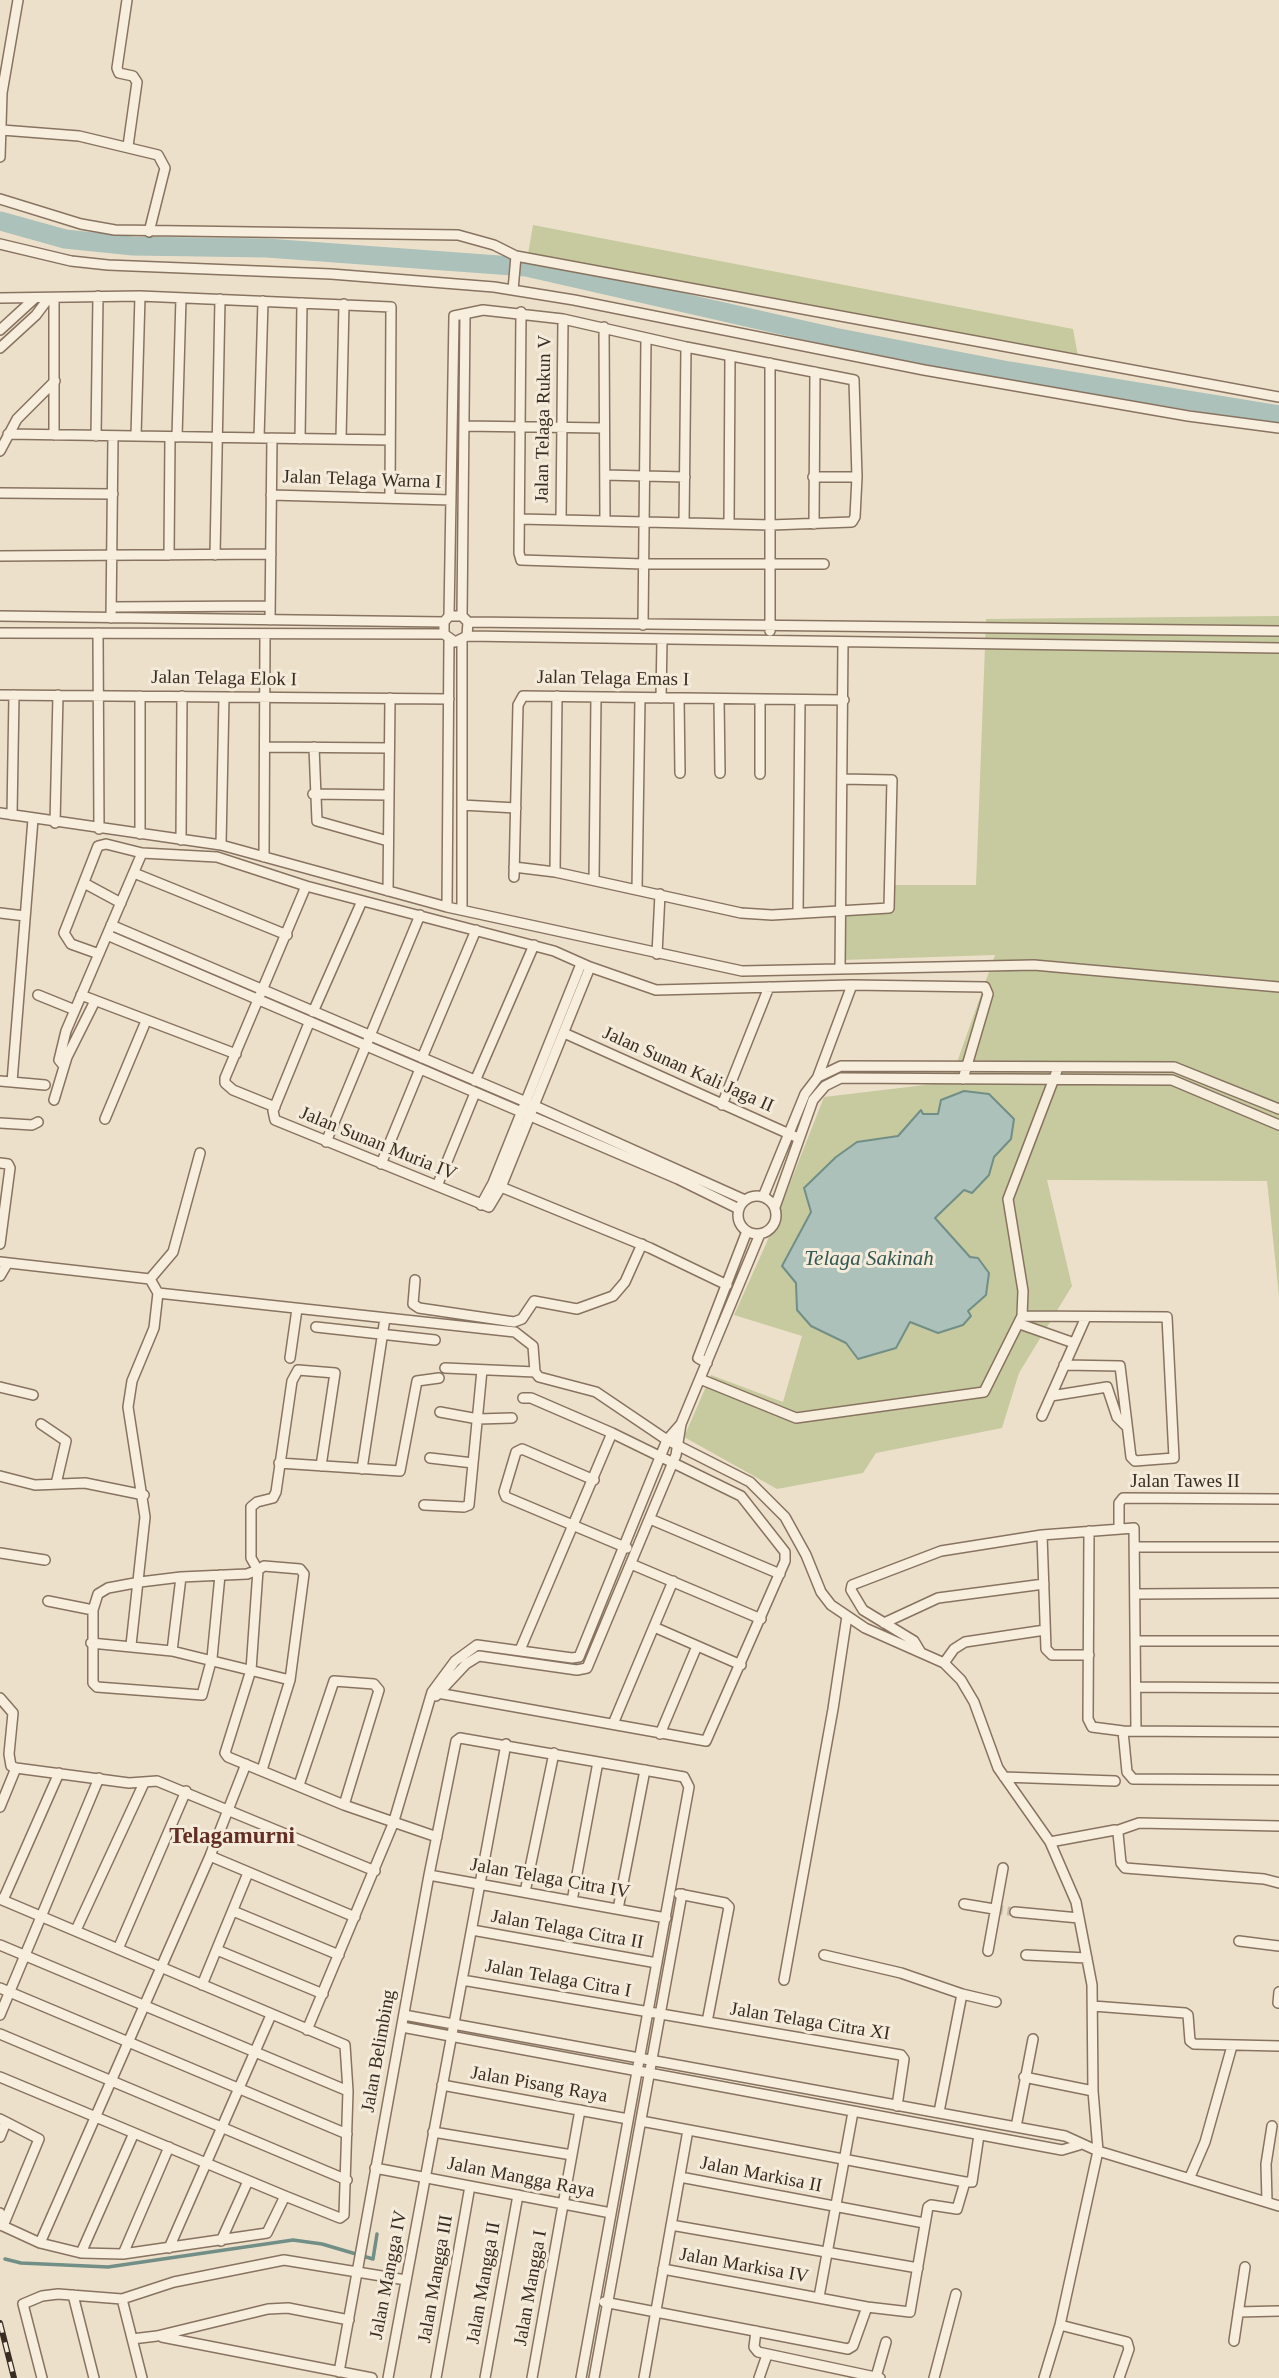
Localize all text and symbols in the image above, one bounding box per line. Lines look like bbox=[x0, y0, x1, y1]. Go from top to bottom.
street label: Jalan Telaga Rukun V bbox=[531, 335, 557, 503]
street label: Jalan Telaga Warna I bbox=[282, 466, 442, 494]
street label: Jalan Telaga Elok I bbox=[151, 666, 297, 692]
street label: Jalan Telaga Emas I bbox=[537, 666, 689, 692]
street label: Jalan Sunan Kali Jaga II bbox=[599, 1022, 777, 1118]
street label: Jalan Sunan Muria IV bbox=[296, 1102, 460, 1186]
water label: Telaga Sakinah bbox=[804, 1246, 934, 1272]
street label: Jalan Tawes II bbox=[1130, 1471, 1240, 1493]
district label: Telagamurni bbox=[169, 1823, 295, 1851]
street label: Jalan Telaga Citra IV bbox=[468, 1854, 632, 1904]
street label: Jalan Telaga Citra II bbox=[489, 1905, 645, 1955]
street label: Jalan Telaga Citra I bbox=[483, 1955, 633, 2003]
street label: Jalan Belimbing bbox=[357, 1988, 401, 2114]
street label: Jalan Telaga Citra XI bbox=[728, 1998, 892, 2046]
street label: Jalan Pisang Raya bbox=[469, 2062, 609, 2108]
street label: Jalan Markisa II bbox=[698, 2152, 824, 2198]
street label: Jalan Mangga Raya bbox=[445, 2153, 597, 2203]
street label: Jalan Mangga IV bbox=[365, 2209, 413, 2341]
street label: Jalan Mangga III bbox=[414, 2213, 458, 2345]
street label: Jalan Mangga II bbox=[462, 2220, 506, 2346]
street label: Jalan Mangga I bbox=[510, 2228, 552, 2348]
street label: Jalan Markisa IV bbox=[678, 2243, 810, 2289]

